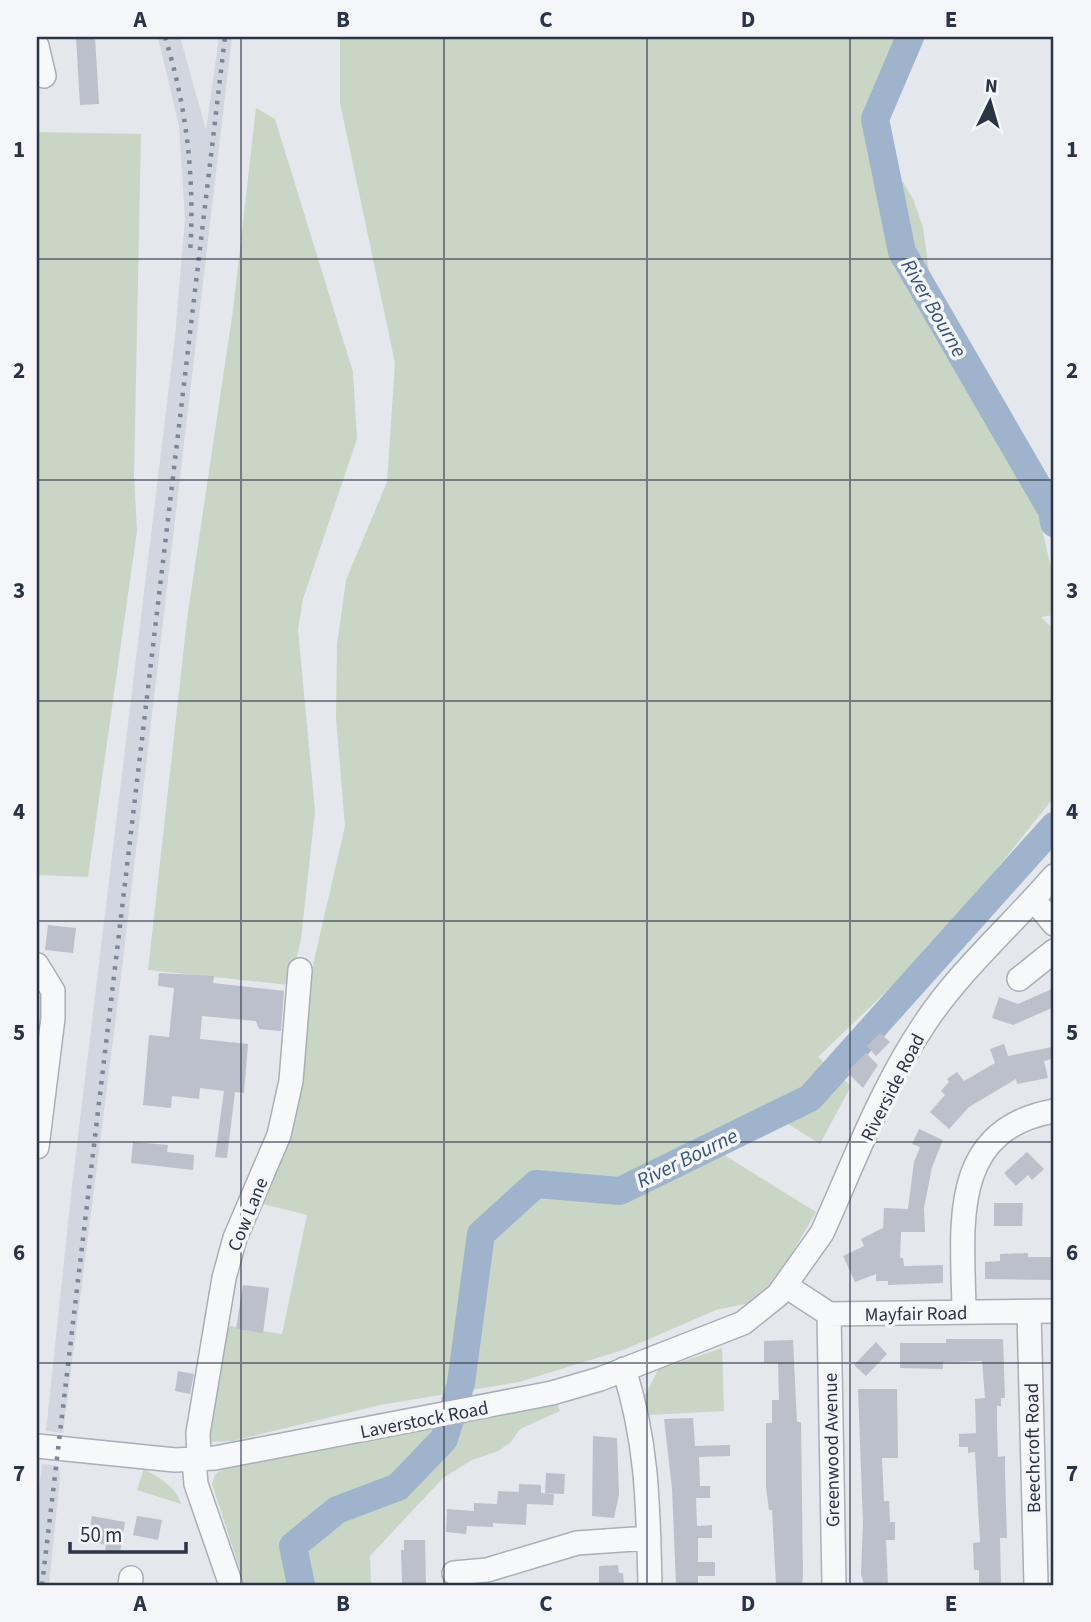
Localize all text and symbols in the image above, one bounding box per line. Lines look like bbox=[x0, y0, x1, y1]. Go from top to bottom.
text: A bbox=[132, 3, 147, 36]
text: B bbox=[336, 3, 350, 36]
text: C bbox=[539, 3, 553, 36]
text: D bbox=[741, 3, 755, 36]
text: E bbox=[945, 3, 957, 36]
north arrow bbox=[954, 66, 1024, 136]
text: N bbox=[984, 73, 999, 101]
text: 1 bbox=[13, 133, 25, 166]
text: 1 bbox=[1066, 133, 1078, 166]
water label: River Bourne bbox=[894, 253, 974, 363]
text: 2 bbox=[13, 354, 25, 387]
text: 2 bbox=[1066, 354, 1078, 387]
text: 3 bbox=[13, 574, 25, 607]
text: 3 bbox=[1066, 574, 1078, 607]
text: 4 bbox=[13, 795, 25, 828]
text: 4 bbox=[1066, 795, 1078, 828]
text: 5 bbox=[13, 1016, 25, 1049]
text: 5 bbox=[1066, 1016, 1078, 1049]
street label: Riverside Road bbox=[855, 1029, 932, 1146]
water label: River Bourne bbox=[631, 1121, 743, 1195]
street label: Cow Lane bbox=[221, 1174, 275, 1255]
text: 6 bbox=[13, 1236, 25, 1269]
text: 6 bbox=[1066, 1236, 1078, 1269]
street label: Mayfair Road bbox=[864, 1300, 968, 1329]
street label: Greenwood Avenue bbox=[818, 1373, 847, 1527]
street label: Beechcroft Road bbox=[1019, 1383, 1048, 1513]
street label: Laverstock Road bbox=[358, 1395, 491, 1446]
text: 7 bbox=[13, 1457, 25, 1490]
text: 7 bbox=[1066, 1457, 1078, 1490]
scale bar bbox=[70, 1510, 186, 1554]
text: 50 m bbox=[80, 1520, 122, 1550]
text: A bbox=[132, 1587, 147, 1620]
text: B bbox=[336, 1587, 350, 1620]
text: C bbox=[539, 1587, 553, 1620]
text: D bbox=[741, 1587, 755, 1620]
text: E bbox=[945, 1587, 957, 1620]

